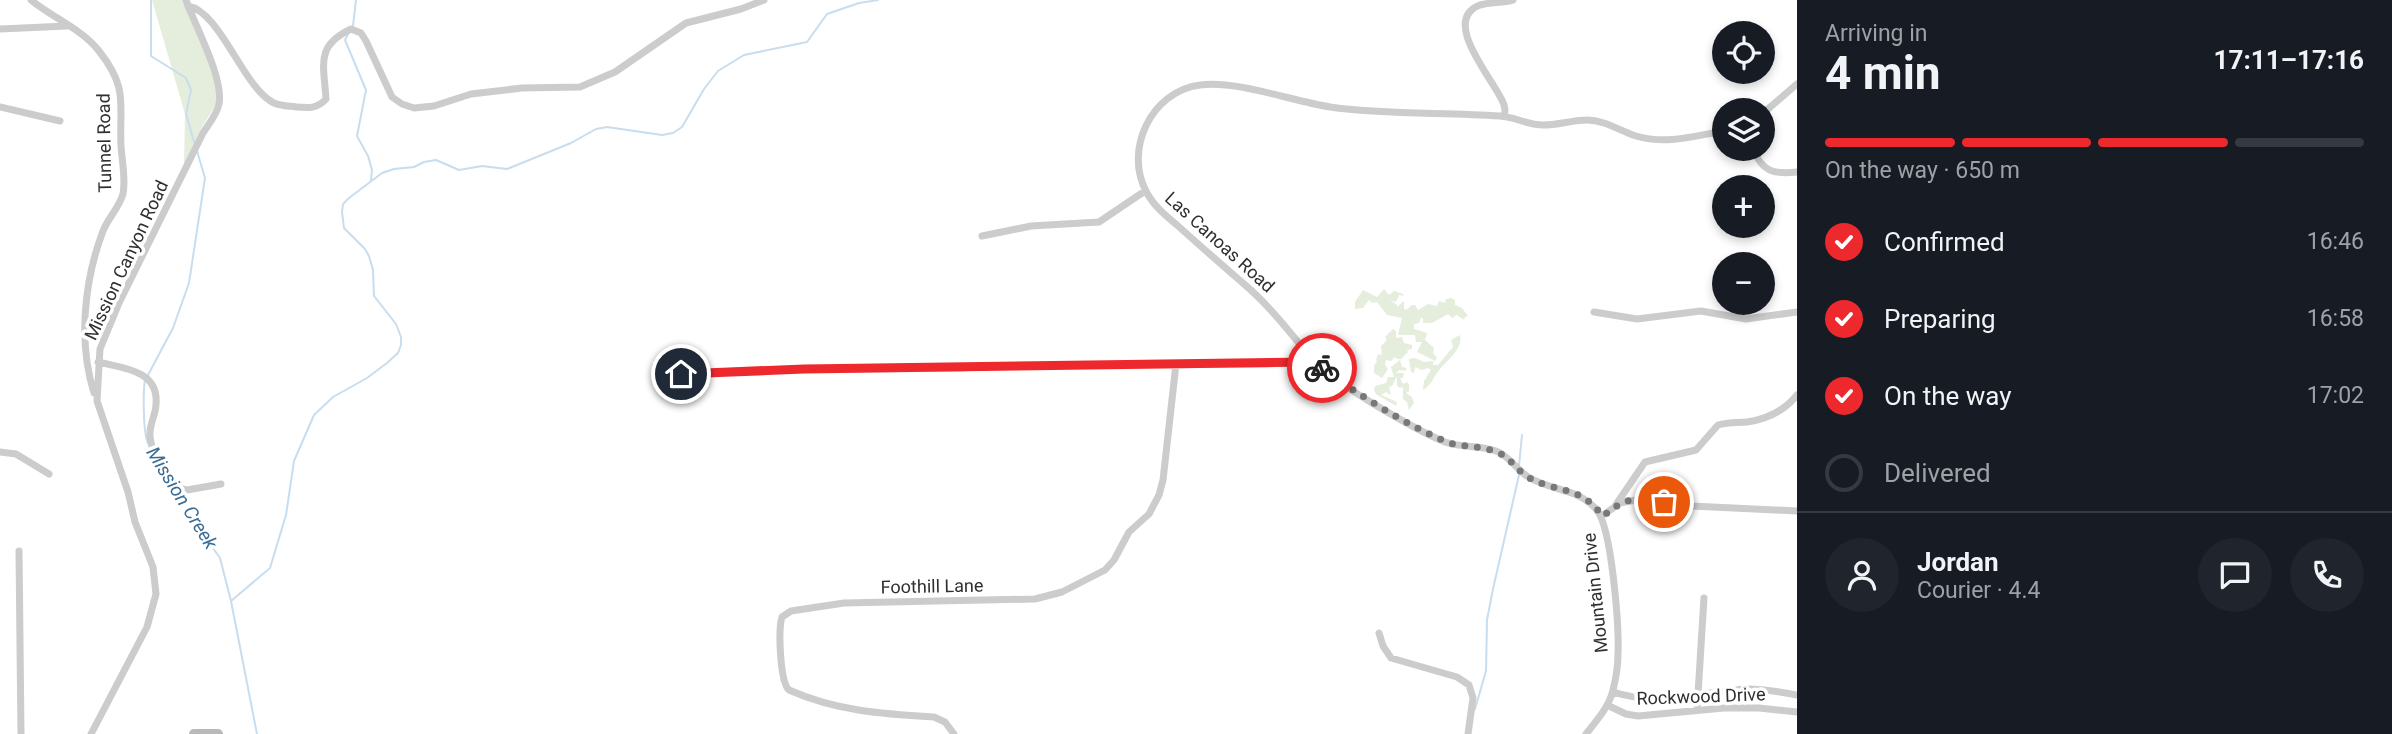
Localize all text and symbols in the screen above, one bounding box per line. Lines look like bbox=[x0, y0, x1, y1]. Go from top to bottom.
text: Arriving in bbox=[1825, 20, 1928, 47]
map controls bbox=[1712, 21, 1775, 315]
button: locate bbox=[1712, 21, 1775, 84]
text: 17:11–17:16 bbox=[2214, 45, 2364, 75]
text: 4 min bbox=[1825, 46, 1941, 100]
street label: Tunnel Road bbox=[93, 93, 115, 193]
button: layers bbox=[1712, 98, 1775, 161]
text: On the way · 650 m bbox=[1825, 157, 2020, 184]
button: + bbox=[1712, 175, 1775, 238]
street label: Mission Canyon Road bbox=[80, 177, 172, 343]
street label: Las Canoas Road bbox=[1161, 187, 1279, 297]
icon: check bbox=[1825, 223, 1863, 261]
text: Confirmed bbox=[1884, 227, 2005, 257]
text: 16:46 bbox=[2307, 228, 2364, 255]
button: − bbox=[1712, 252, 1775, 315]
icon: check bbox=[1825, 300, 1863, 338]
text: Preparing bbox=[1884, 304, 1996, 334]
text: 16:58 bbox=[2307, 305, 2364, 332]
courier bbox=[1287, 333, 1357, 403]
pin bbox=[651, 344, 711, 404]
icon: bike bbox=[1303, 349, 1341, 387]
icon: home bbox=[662, 355, 700, 393]
icon: check bbox=[1825, 377, 1863, 415]
text: On the way bbox=[1884, 381, 2012, 411]
text: 17:02 bbox=[2307, 382, 2364, 409]
water label: Mission Creek bbox=[141, 443, 223, 554]
text: Delivered bbox=[1884, 458, 1991, 488]
pin bbox=[1634, 472, 1694, 532]
icon: bag bbox=[1645, 483, 1683, 521]
street label: Mountain Drive bbox=[1578, 532, 1612, 654]
button: person bbox=[1825, 538, 1899, 612]
button: chat bbox=[2198, 538, 2272, 612]
button: phone bbox=[2290, 538, 2364, 612]
text: Jordan bbox=[1917, 547, 1999, 577]
street label: Foothill Lane bbox=[880, 575, 984, 597]
text: Courier · 4.4 bbox=[1917, 577, 2040, 604]
street label: Rockwood Drive bbox=[1636, 683, 1766, 709]

